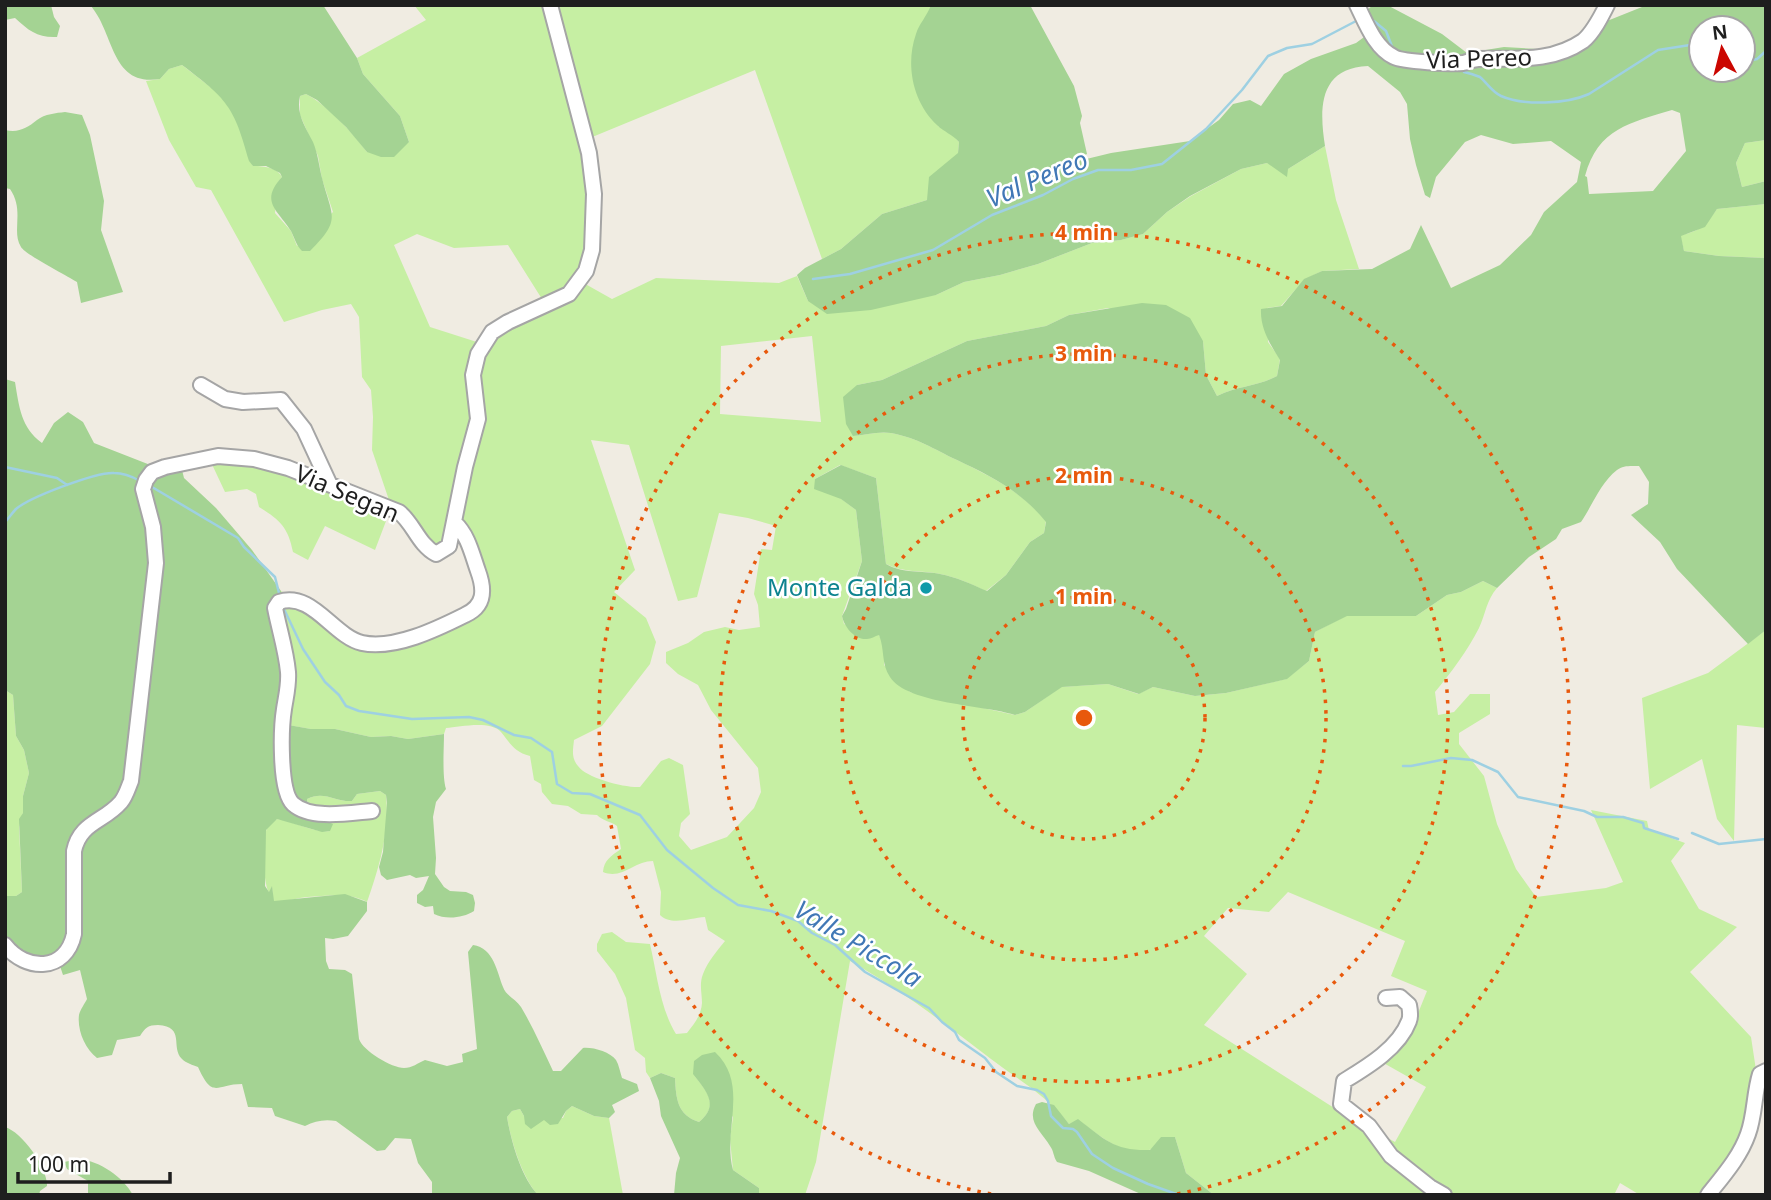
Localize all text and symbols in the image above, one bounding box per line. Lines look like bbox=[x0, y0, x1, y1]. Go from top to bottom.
north arrow bbox=[1687, 14, 1757, 84]
text: N bbox=[1711, 18, 1729, 46]
street label: Via Pereo bbox=[1425, 39, 1532, 76]
water label: Val Pereo bbox=[980, 141, 1093, 216]
text: 4 min bbox=[1055, 218, 1113, 246]
text: 3 min bbox=[1055, 339, 1113, 367]
street label: Via Segan bbox=[290, 456, 405, 529]
text: 2 min bbox=[1055, 461, 1113, 489]
place label: Monte Galda bbox=[767, 570, 912, 603]
marker: Monte Galda bbox=[918, 580, 934, 596]
text: 1 min bbox=[1055, 582, 1113, 610]
centre of rings bbox=[1072, 706, 1096, 730]
water label: Valle Piccola bbox=[788, 891, 929, 995]
scale bar bbox=[18, 1140, 170, 1184]
text: 100 m bbox=[28, 1150, 89, 1178]

